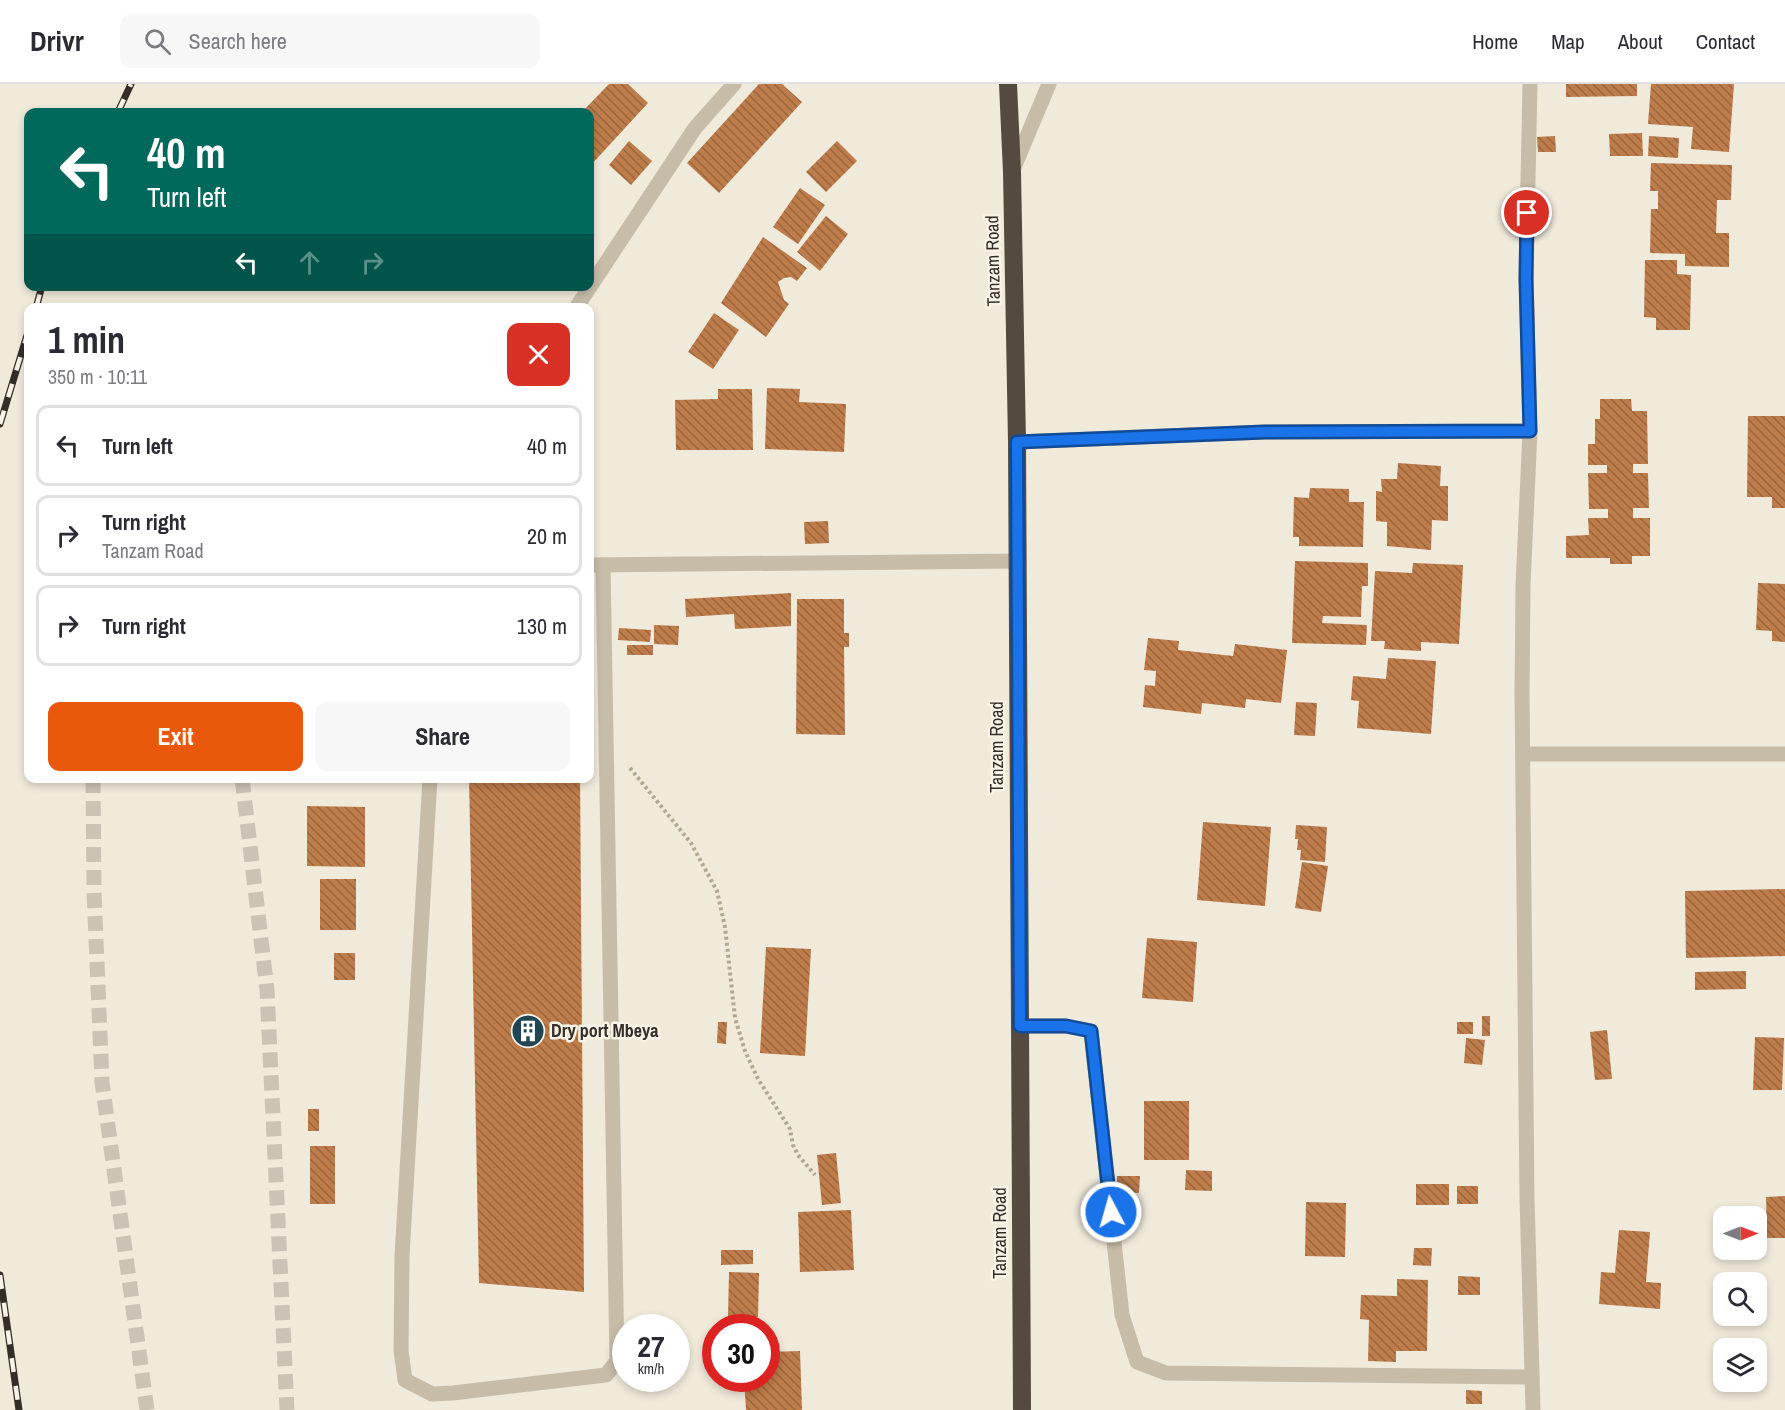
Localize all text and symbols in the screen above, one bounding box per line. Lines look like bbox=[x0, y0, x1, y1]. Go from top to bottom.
search box bbox=[120, 14, 540, 68]
text: Drivr bbox=[30, 22, 84, 60]
icon: search bbox=[141, 25, 174, 58]
text: Search here bbox=[189, 26, 287, 56]
text: Home bbox=[1472, 27, 1518, 56]
text: Map bbox=[1551, 27, 1585, 56]
text: About bbox=[1618, 27, 1663, 56]
text: Contact bbox=[1696, 27, 1755, 56]
text: 40 m bbox=[147, 125, 226, 181]
icon: left bbox=[48, 132, 126, 210]
text: Turn left bbox=[147, 179, 226, 215]
pin bbox=[1501, 187, 1552, 238]
icon: arrive bbox=[1510, 196, 1543, 229]
street label: Tanzam Road bbox=[979, 215, 1006, 307]
icon: left bbox=[230, 246, 263, 279]
icon: ahead bbox=[293, 246, 326, 279]
icon: right bbox=[356, 246, 389, 279]
text: 1 min bbox=[48, 316, 125, 364]
button: close bbox=[507, 323, 570, 386]
text: 350 m · 10:11 bbox=[48, 363, 147, 390]
icon: left bbox=[51, 429, 84, 462]
text: Turn left bbox=[102, 431, 173, 461]
text: 40 m bbox=[527, 431, 567, 461]
text: Turn right bbox=[102, 507, 186, 537]
icon: right bbox=[51, 519, 84, 552]
text: 20 m bbox=[527, 521, 567, 551]
text: Tanzam Road bbox=[102, 537, 204, 564]
icon: right bbox=[51, 609, 84, 642]
text: Turn right bbox=[102, 611, 186, 641]
text: 130 m bbox=[517, 611, 567, 641]
street label: Tanzam Road bbox=[984, 701, 1009, 793]
button: Exit bbox=[48, 702, 303, 771]
button: Share bbox=[315, 702, 570, 771]
building icon: Dry port Mbeya bbox=[510, 1013, 546, 1049]
place label: Dry port Mbeya bbox=[551, 1018, 659, 1043]
position arrow bbox=[1079, 1180, 1143, 1244]
street label: Tanzam Road bbox=[987, 1187, 1012, 1279]
north arrow bbox=[1713, 1206, 1767, 1260]
map controls bbox=[1713, 1206, 1767, 1392]
button: search bbox=[1713, 1272, 1767, 1326]
speed limit sign: 30 bbox=[702, 1314, 780, 1392]
text: 27 bbox=[637, 1326, 665, 1366]
button: layers bbox=[1713, 1338, 1767, 1392]
text: km/h bbox=[638, 1358, 664, 1379]

